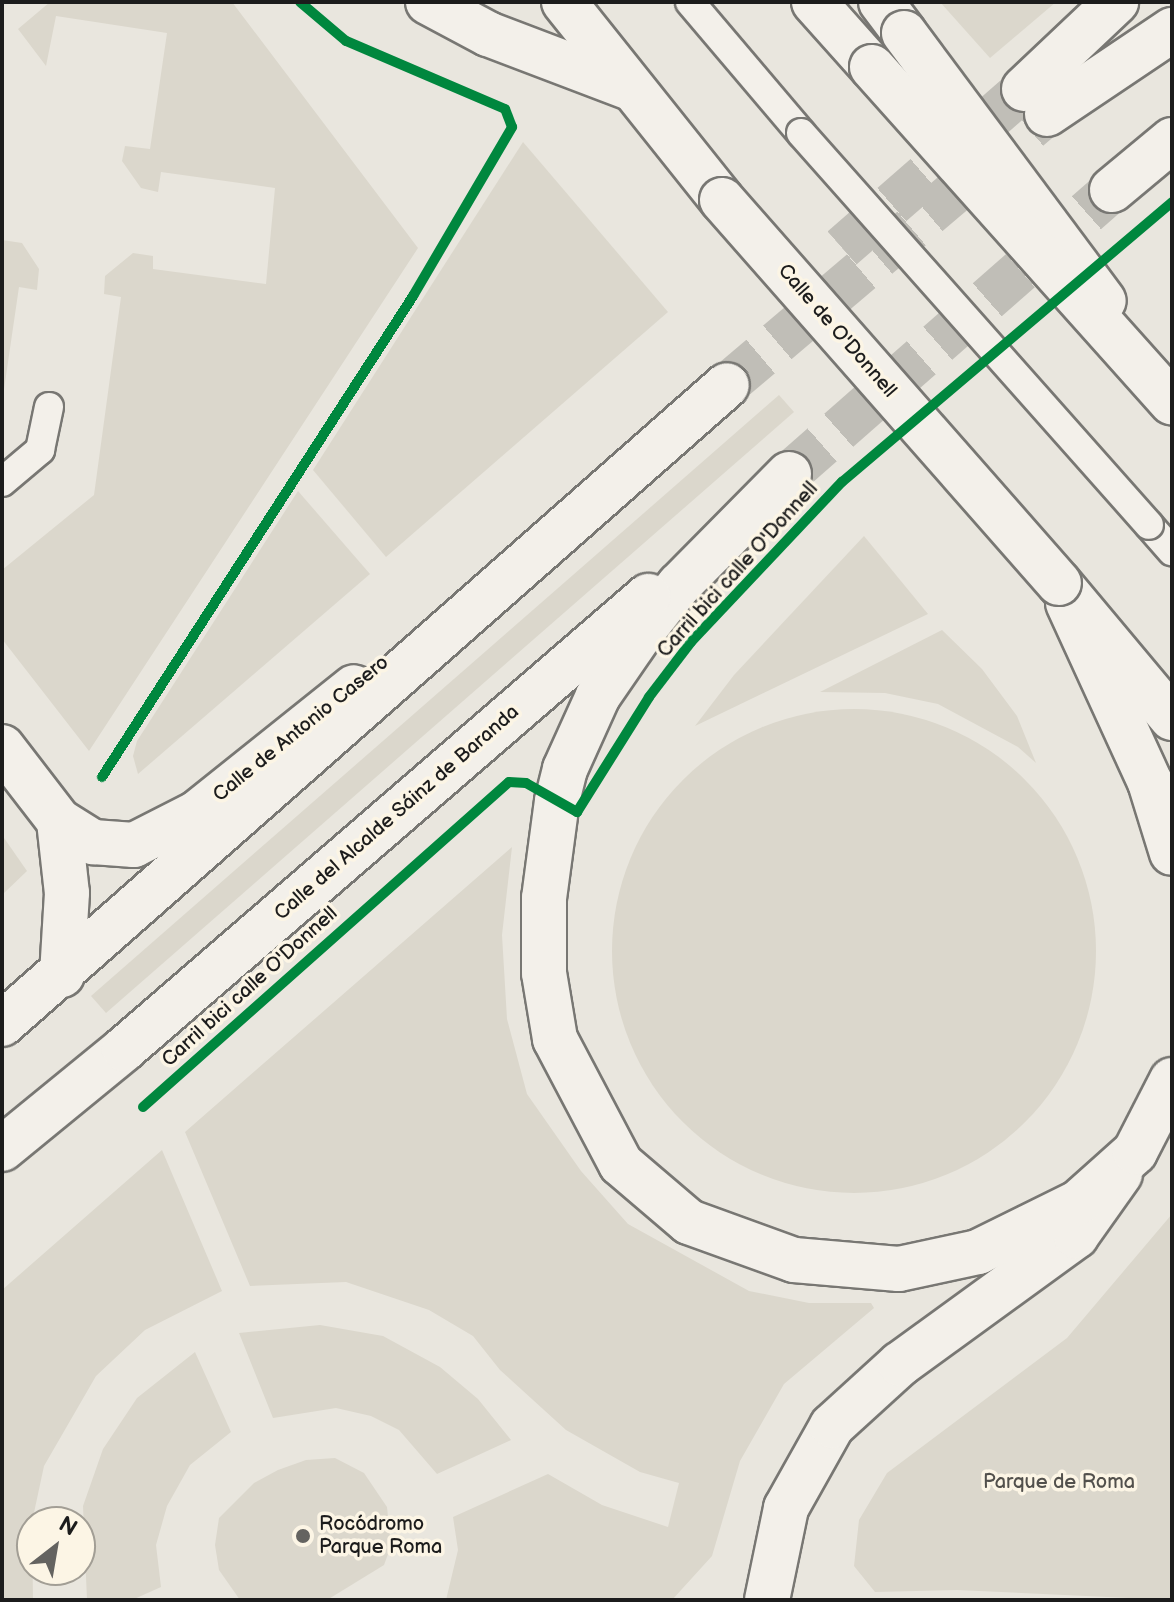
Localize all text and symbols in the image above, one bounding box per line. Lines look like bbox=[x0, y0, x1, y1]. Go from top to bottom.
street label: Calle de O'Donnell bbox=[772, 259, 902, 403]
street label: Carril bici calle O'Donnell bbox=[653, 477, 823, 663]
street label: Calle de Antonio Casero bbox=[208, 651, 394, 807]
street label: Calle del Alcalde Sáinz de Baranda bbox=[270, 700, 524, 926]
street label: Carril bici calle O'Donnell bbox=[157, 902, 343, 1072]
park label: Parque de Roma bbox=[983, 1470, 1135, 1494]
north arrow bbox=[16, 1506, 96, 1586]
text: N bbox=[54, 1511, 82, 1543]
place label: Rocódromo Parque Roma bbox=[319, 1512, 442, 1559]
marker: Rocódromo Parque Roma bbox=[294, 1527, 312, 1545]

